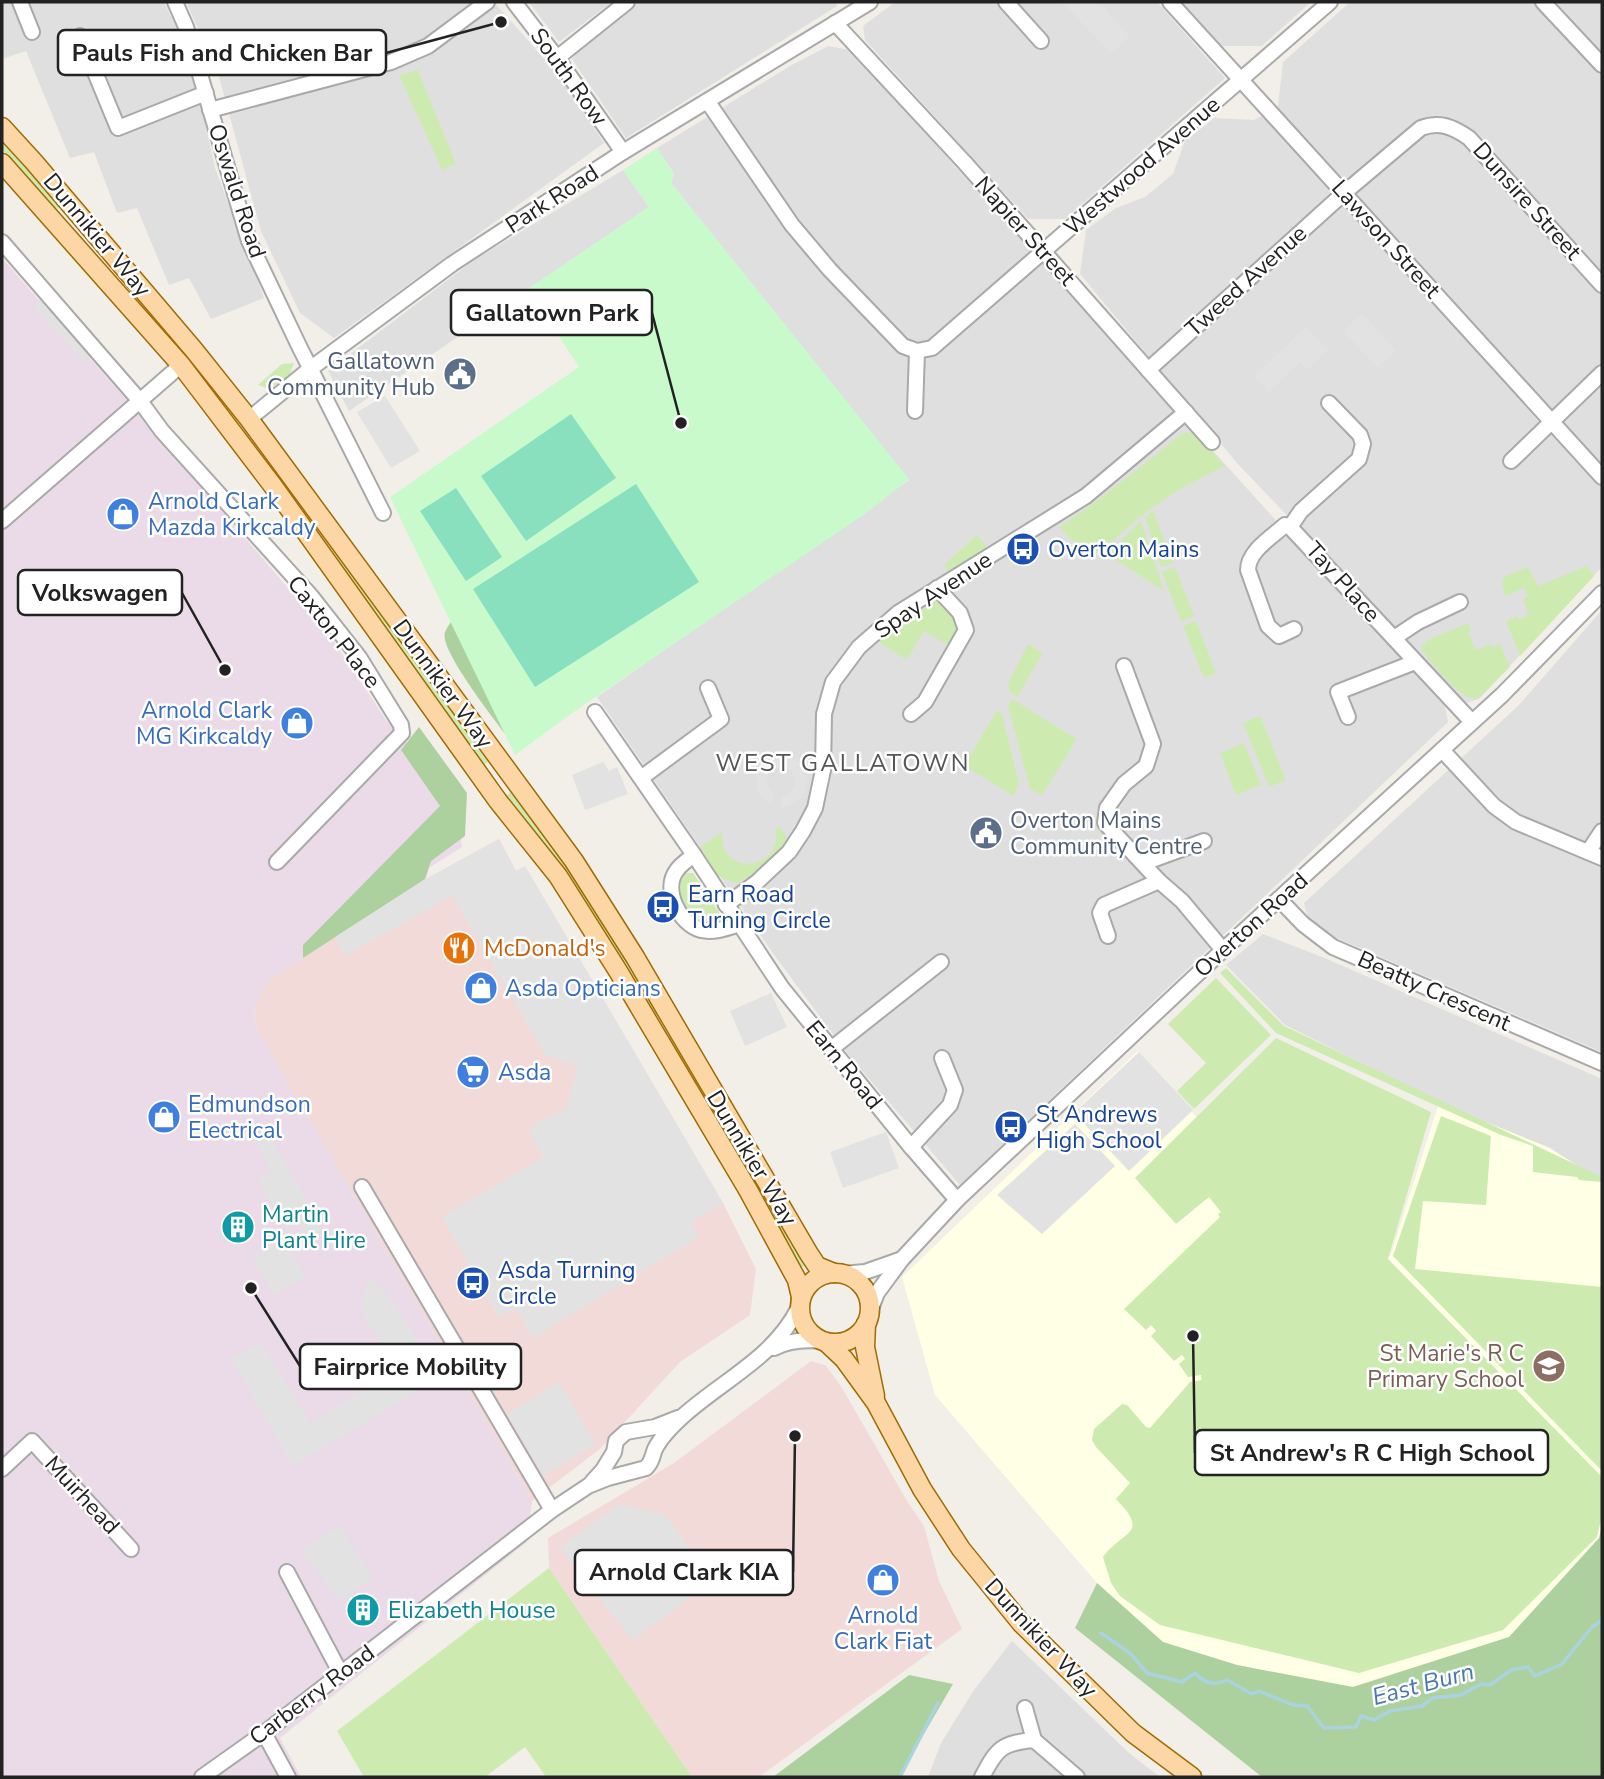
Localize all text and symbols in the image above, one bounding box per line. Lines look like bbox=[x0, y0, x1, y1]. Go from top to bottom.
street label: South Row bbox=[523, 22, 615, 132]
callout: Pauls Fish and Chicken Bar bbox=[58, 30, 386, 75]
text: Pauls Fish and Chicken Bar bbox=[72, 37, 373, 69]
street label: Westwood Avenue bbox=[1057, 89, 1227, 243]
street label: Oswald Road bbox=[201, 120, 273, 262]
street label: Dunsire Street bbox=[1466, 135, 1589, 267]
street label: Park Road bbox=[499, 157, 605, 241]
street label: Dunnikier Way bbox=[36, 167, 158, 304]
street label: Napier Street bbox=[968, 170, 1083, 293]
street label: Lawson Street bbox=[1325, 173, 1448, 306]
street label: Tweed Avenue bbox=[1179, 218, 1313, 344]
callout: Gallatown Park bbox=[451, 290, 652, 335]
text: Gallatown Park bbox=[465, 297, 640, 329]
place label: Gallatown Community Hub bbox=[267, 346, 435, 403]
public building icon: Gallatown Community Hub bbox=[441, 355, 479, 393]
place label: Arnold Clark Mazda Kirkcaldy bbox=[148, 486, 316, 543]
shop icon: Arnold Clark Mazda Kirkcaldy bbox=[104, 495, 142, 533]
bus stop icon: Overton Mains bbox=[1004, 530, 1042, 568]
place label: Overton Mains bbox=[1048, 534, 1199, 565]
street label: Tay Place bbox=[1299, 535, 1387, 629]
street label: Spay Avenue bbox=[868, 544, 998, 646]
street label: Caxton Place bbox=[280, 569, 388, 695]
callout: Volkswagen bbox=[18, 570, 182, 615]
text: Volkswagen bbox=[31, 577, 168, 609]
street label: Dunnikier Way bbox=[386, 613, 500, 755]
place label: Arnold Clark MG Kirkcaldy bbox=[136, 695, 272, 752]
shop icon: Arnold Clark MG Kirkcaldy bbox=[278, 704, 316, 742]
district label: WEST GALLATOWN bbox=[716, 747, 970, 779]
place label: Overton Mains Community Centre bbox=[1010, 805, 1202, 862]
public building icon: Overton Mains Community Centre bbox=[967, 814, 1005, 852]
street label: Overton Road bbox=[1187, 865, 1315, 985]
place label: Earn Road Turning Circle bbox=[688, 879, 831, 936]
bus stop icon: Earn Road Turning Circle bbox=[644, 888, 682, 926]
restaurant icon: McDonald's bbox=[440, 929, 478, 967]
place label: McDonald's bbox=[484, 933, 606, 964]
street label: Beatty Crescent bbox=[1353, 943, 1516, 1039]
shop icon: Asda Opticians bbox=[462, 969, 500, 1007]
place label: Asda Opticians bbox=[505, 973, 661, 1004]
street label: Earn Road bbox=[799, 1014, 889, 1116]
supermarket icon: Asda bbox=[454, 1053, 492, 1091]
place label: Asda bbox=[498, 1057, 551, 1088]
street label: Dunnikier Way bbox=[699, 1085, 805, 1232]
place label: Edmundson Electrical bbox=[188, 1089, 311, 1146]
shop icon: Edmundson Electrical bbox=[145, 1098, 183, 1136]
place label: St Andrews High School bbox=[1036, 1099, 1162, 1156]
bus stop icon: St Andrews High School bbox=[992, 1108, 1030, 1146]
place label: Martin Plant Hire bbox=[262, 1199, 366, 1256]
building icon: Martin Plant Hire bbox=[219, 1208, 257, 1246]
place label: Asda Turning Circle bbox=[498, 1255, 635, 1312]
bus stop icon: Asda Turning Circle bbox=[454, 1264, 492, 1302]
place label: St Marie's R C Primary School bbox=[1367, 1338, 1524, 1395]
callout: Fairprice Mobility bbox=[300, 1344, 521, 1389]
school or university icon: St Marie's R C Primary School bbox=[1530, 1347, 1568, 1385]
text: Fairprice Mobility bbox=[313, 1351, 507, 1383]
callout: St Andrew's R C High School bbox=[1195, 1430, 1548, 1475]
text: St Andrew's R C High School bbox=[1210, 1437, 1535, 1469]
street label: Muirhead bbox=[38, 1449, 126, 1541]
callout: Arnold Clark KIA bbox=[575, 1550, 793, 1595]
text: Arnold Clark KIA bbox=[589, 1556, 779, 1588]
shop icon: Arnold Clark Fiat bbox=[864, 1561, 902, 1599]
street label: Dunnikier Way bbox=[978, 1572, 1104, 1704]
building icon: Elizabeth House bbox=[344, 1591, 382, 1629]
place label: Elizabeth House bbox=[388, 1595, 555, 1626]
place label: Arnold Clark Fiat bbox=[834, 1600, 933, 1657]
street label: Carberry Road bbox=[243, 1638, 381, 1752]
water label: East Burn bbox=[1368, 1655, 1478, 1713]

